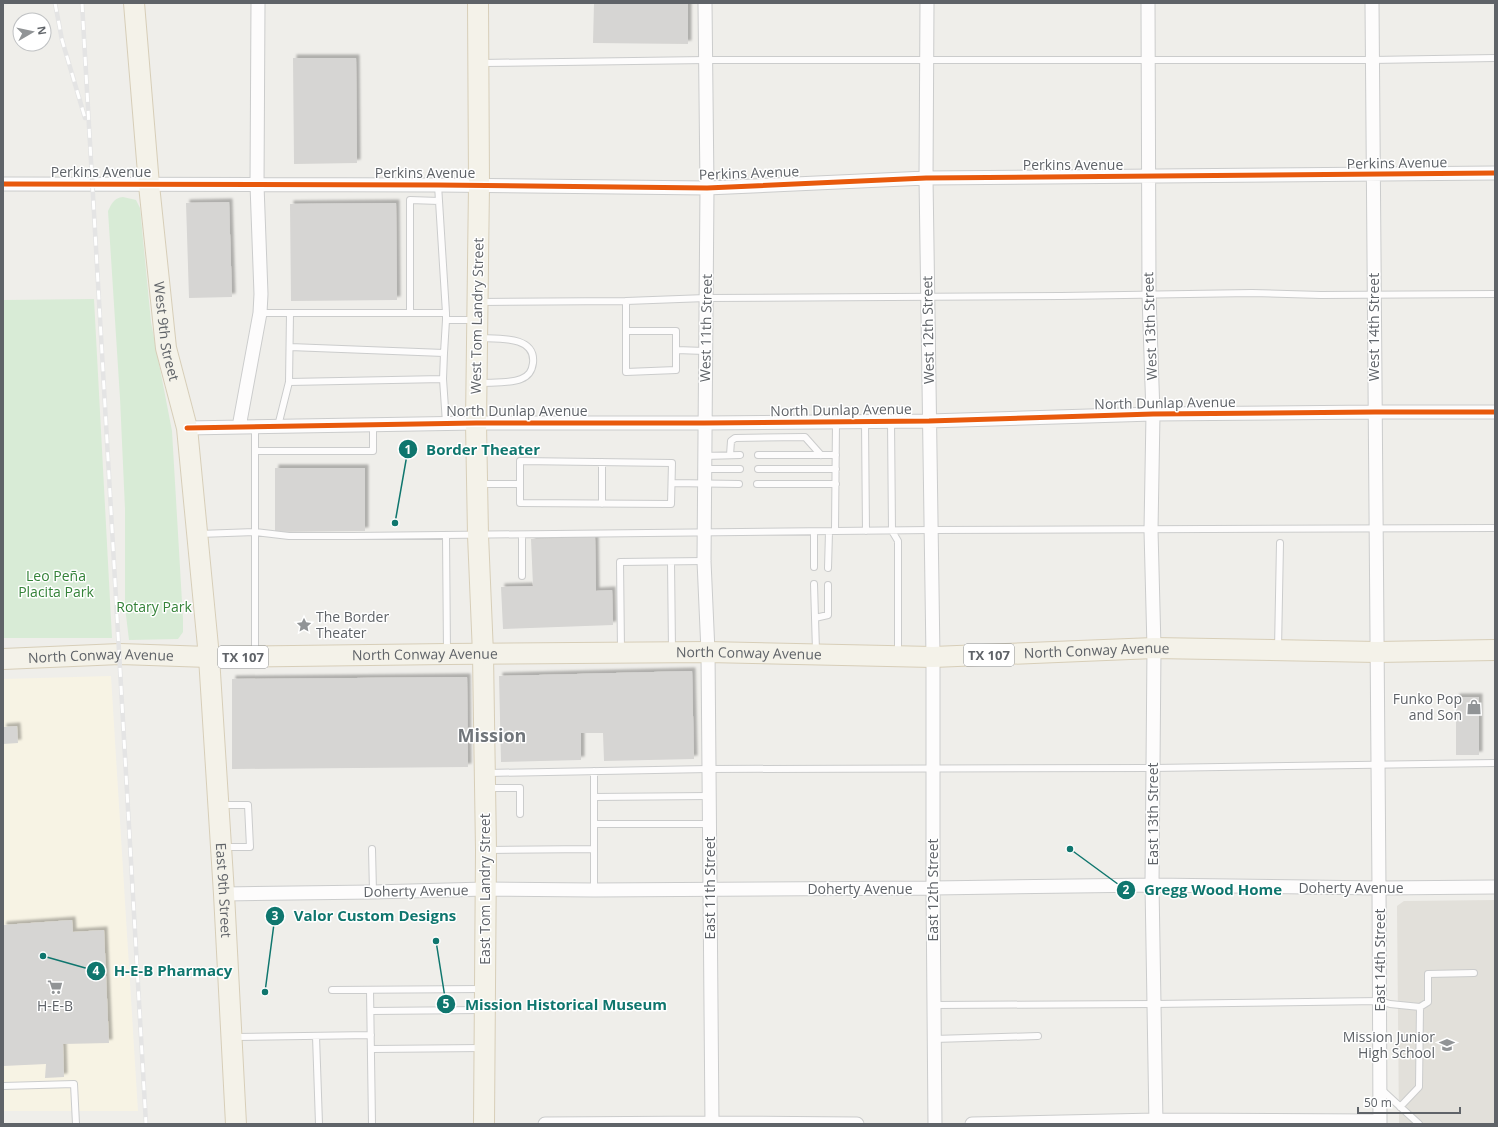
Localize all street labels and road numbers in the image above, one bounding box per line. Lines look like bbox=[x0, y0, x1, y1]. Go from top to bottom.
street label: Perkins Avenue bbox=[1347, 152, 1448, 173]
street label: Perkins Avenue bbox=[1023, 155, 1123, 174]
street label: Perkins Avenue bbox=[698, 161, 800, 184]
street label: Perkins Avenue bbox=[51, 162, 151, 181]
street label: Perkins Avenue bbox=[375, 163, 475, 182]
street label: West Tom Landry Street bbox=[466, 238, 487, 394]
street label: West 13th Street bbox=[1138, 272, 1161, 381]
street label: West 14th Street bbox=[1364, 273, 1383, 381]
street label: West 11th Street bbox=[695, 274, 716, 382]
street label: West 12th Street bbox=[917, 276, 938, 384]
street label: West 9th Street bbox=[150, 281, 184, 383]
street label: North Dunlap Avenue bbox=[1094, 392, 1236, 413]
street label: North Dunlap Avenue bbox=[770, 399, 912, 420]
street label: North Dunlap Avenue bbox=[446, 401, 588, 420]
street label: North Conway Avenue bbox=[1023, 638, 1170, 662]
street label: North Conway Avenue bbox=[676, 642, 822, 664]
street label: North Conway Avenue bbox=[28, 644, 174, 667]
street label: North Conway Avenue bbox=[352, 644, 498, 664]
road number: TX 107 bbox=[964, 644, 1014, 666]
road number: TX 107 bbox=[218, 646, 268, 668]
street label: East 13th Street bbox=[1143, 762, 1162, 866]
street label: East Tom Landry Street bbox=[475, 813, 494, 965]
street label: East 11th Street bbox=[700, 836, 719, 940]
street label: East 12th Street bbox=[923, 838, 942, 942]
street label: East 9th Street bbox=[212, 842, 236, 938]
street label: Doherty Avenue bbox=[1298, 878, 1404, 897]
street label: Doherty Avenue bbox=[807, 879, 913, 898]
street label: Doherty Avenue bbox=[363, 880, 469, 901]
street label: East 14th Street bbox=[1370, 908, 1389, 1012]

